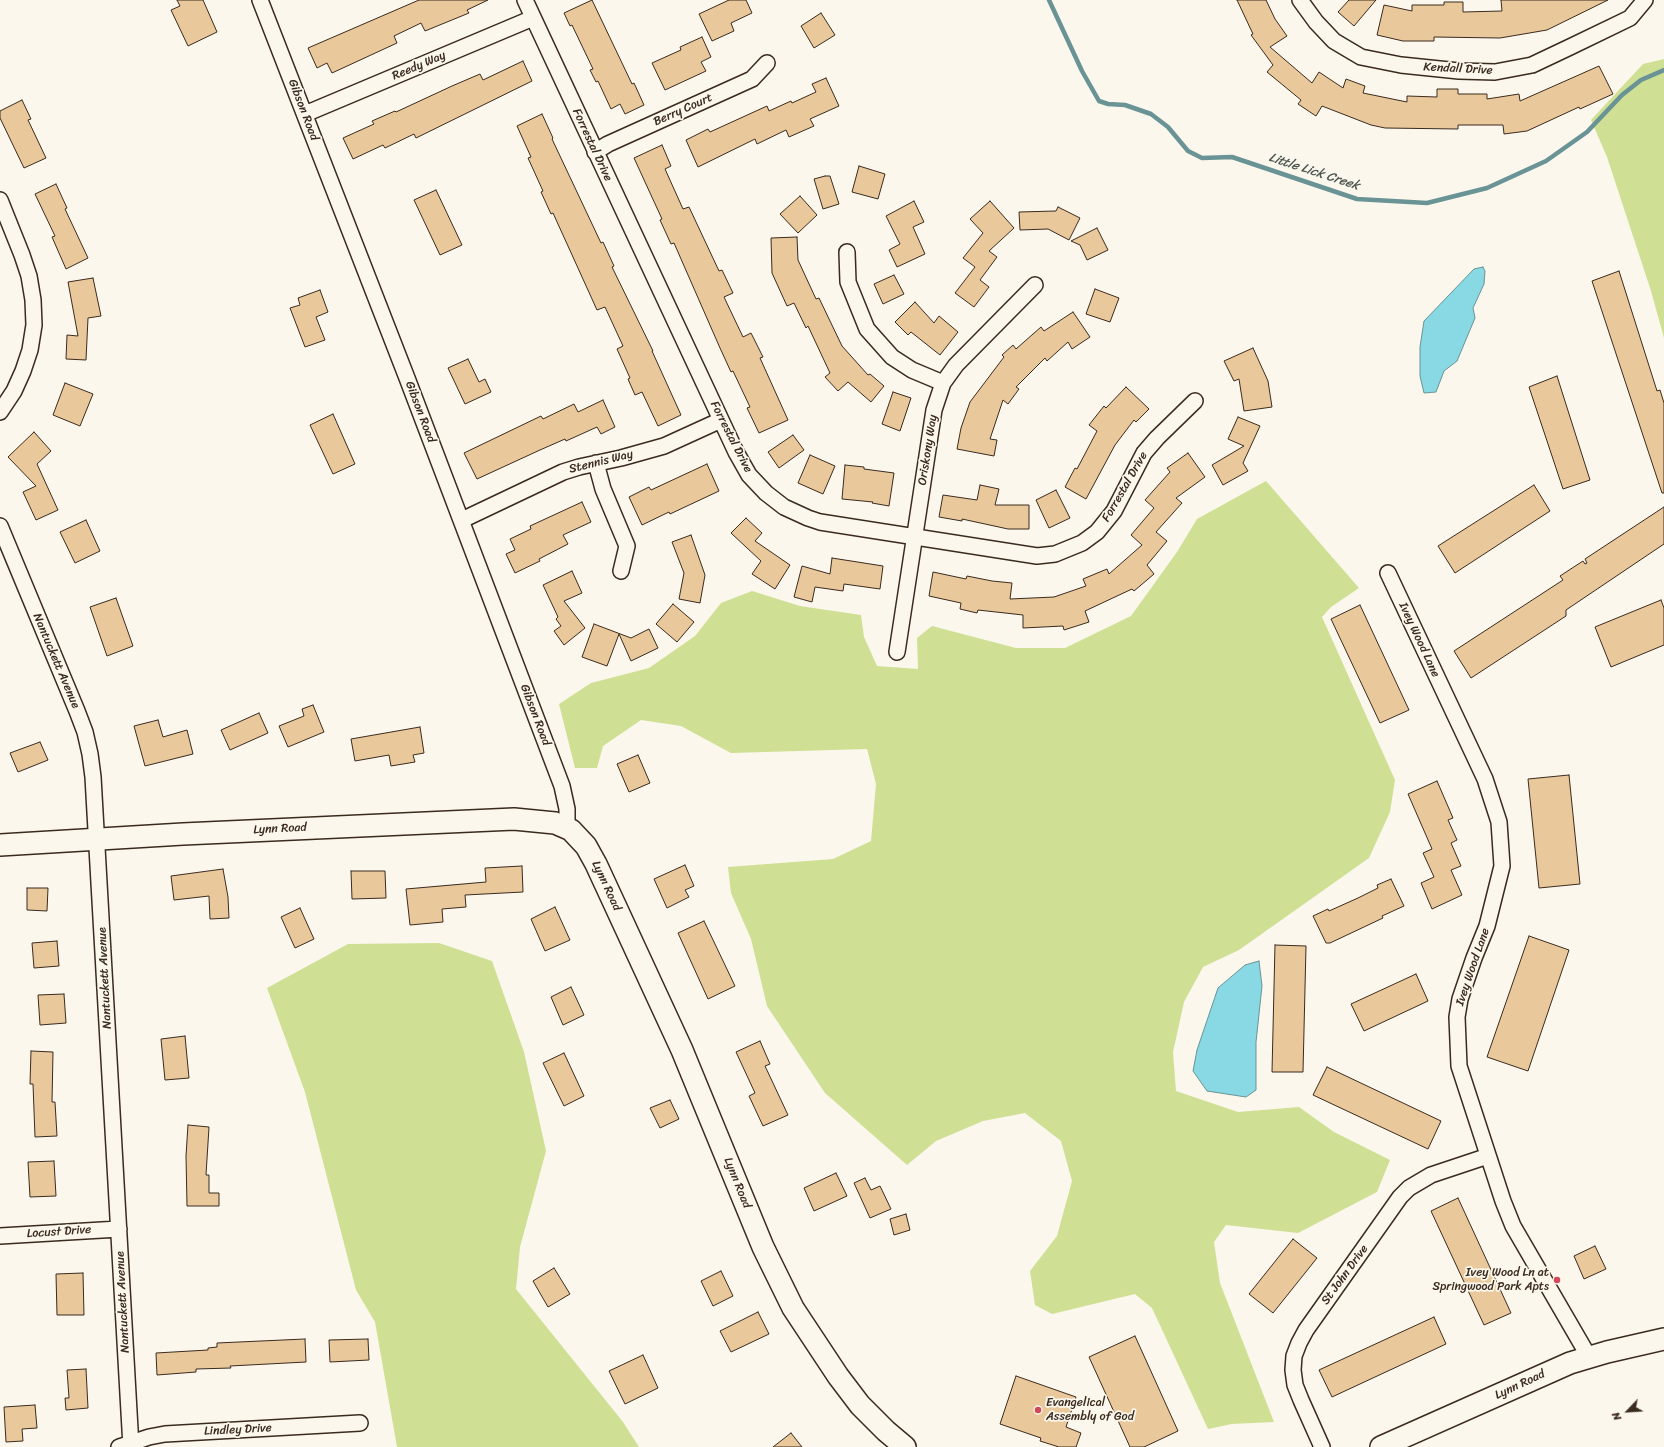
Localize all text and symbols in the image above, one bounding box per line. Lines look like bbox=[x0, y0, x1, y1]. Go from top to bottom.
street label: Reedy Way bbox=[390, 48, 448, 84]
street label: Kendall Drive bbox=[1423, 60, 1493, 78]
street label: Gibson Road bbox=[285, 77, 321, 143]
street label: Berry Court bbox=[651, 91, 715, 129]
street label: Forrestal Drive bbox=[569, 106, 615, 184]
water label: Little Lick Creek bbox=[1267, 150, 1361, 194]
street label: Gibson Road bbox=[402, 379, 438, 445]
street label: Forrestal Drive bbox=[707, 399, 755, 475]
street label: Oriskony Way bbox=[915, 414, 941, 486]
street label: Stennis Way bbox=[568, 447, 634, 477]
street label: Forrestal Drive bbox=[1099, 449, 1151, 525]
street label: Ivey Wood Lane bbox=[1395, 600, 1443, 680]
street label: Nantuckett Avenue bbox=[29, 611, 83, 711]
street label: Gibson Road bbox=[517, 682, 553, 748]
street label: Lynn Road bbox=[253, 820, 307, 838]
street label: Lynn Road bbox=[588, 859, 624, 913]
street label: Ivey Wood Lane bbox=[1453, 926, 1493, 1008]
street label: Nantuckett Avenue bbox=[95, 927, 115, 1029]
street label: Lynn Road bbox=[720, 1155, 754, 1211]
street label: Locust Drive bbox=[26, 1223, 92, 1241]
street label: St John Drive bbox=[1318, 1242, 1372, 1308]
street label: Nantuckett Avenue bbox=[113, 1251, 133, 1353]
place label: Ivey Wood Ln at Springwood Park Apts bbox=[1432, 1266, 1549, 1294]
marker: Ivey Wood Ln at Springwood Park Apts bbox=[1552, 1275, 1562, 1285]
street label: Lynn Road bbox=[1493, 1367, 1547, 1403]
north arrow bbox=[1608, 1391, 1648, 1431]
place label: Evangelical Assembly of God bbox=[1046, 1396, 1134, 1424]
marker: Evangelical Assembly of God bbox=[1033, 1405, 1043, 1415]
text: N bbox=[1606, 1409, 1627, 1424]
street label: Lindley Drive bbox=[204, 1421, 272, 1439]

